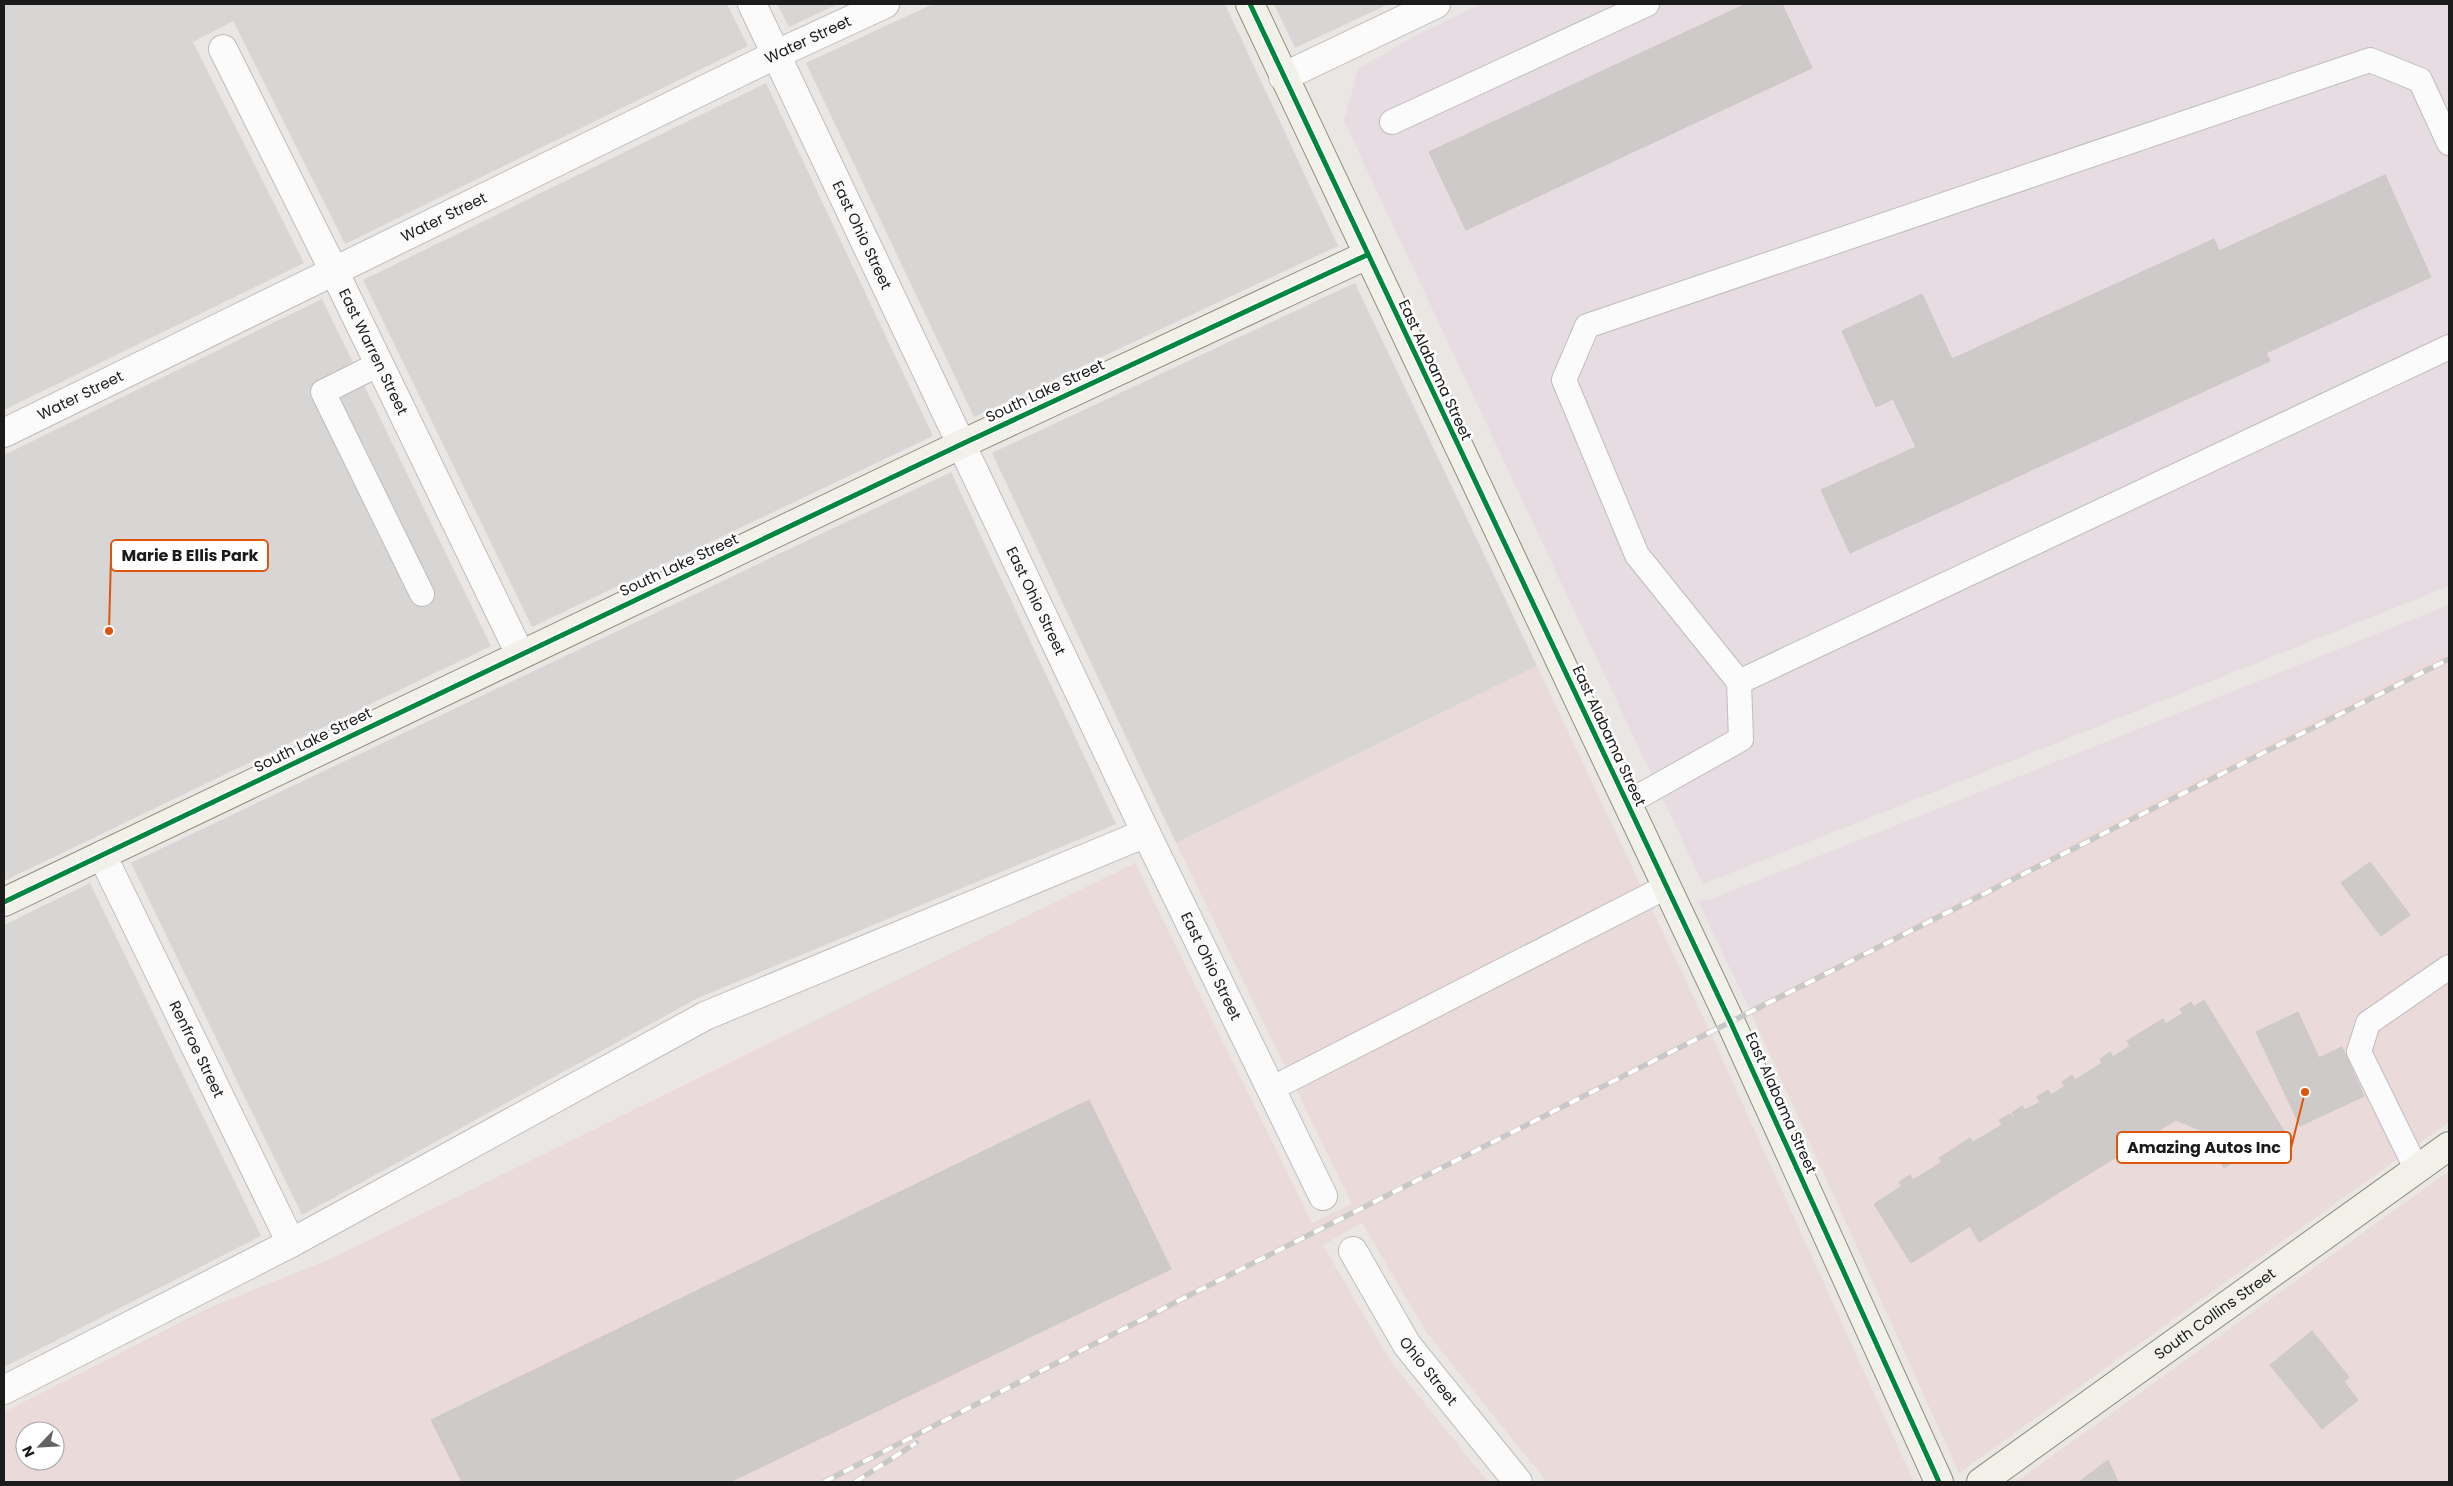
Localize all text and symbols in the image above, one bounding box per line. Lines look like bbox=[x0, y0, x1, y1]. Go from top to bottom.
street label: Water Street bbox=[761, 10, 854, 68]
street label: East Ohio Street bbox=[828, 177, 897, 293]
street label: Water Street bbox=[397, 187, 490, 247]
street label: East Warren Street bbox=[334, 285, 413, 418]
street label: East Alabama Street bbox=[1394, 296, 1477, 444]
street label: South Lake Street bbox=[982, 354, 1108, 427]
street label: Water Street bbox=[34, 365, 127, 425]
street label: South Lake Street bbox=[616, 528, 742, 601]
callout: Marie B Ellis Park bbox=[111, 540, 268, 571]
street label: East Ohio Street bbox=[1001, 543, 1071, 659]
text: Marie B Ellis Park bbox=[121, 544, 259, 567]
street label: East Alabama Street bbox=[1568, 662, 1651, 810]
street label: South Lake Street bbox=[250, 702, 375, 777]
street label: East Ohio Street bbox=[1176, 908, 1247, 1024]
street label: Renfroe Street bbox=[164, 997, 230, 1101]
street label: East Alabama Street bbox=[1741, 1029, 1822, 1177]
callout: Amazing Autos Inc bbox=[2117, 1132, 2291, 1163]
text: Amazing Autos Inc bbox=[2127, 1136, 2281, 1159]
street label: South Collins Street bbox=[2150, 1263, 2280, 1364]
street label: Ohio Street bbox=[1394, 1333, 1463, 1410]
north arrow bbox=[15, 1421, 65, 1471]
text: N bbox=[17, 1442, 40, 1460]

